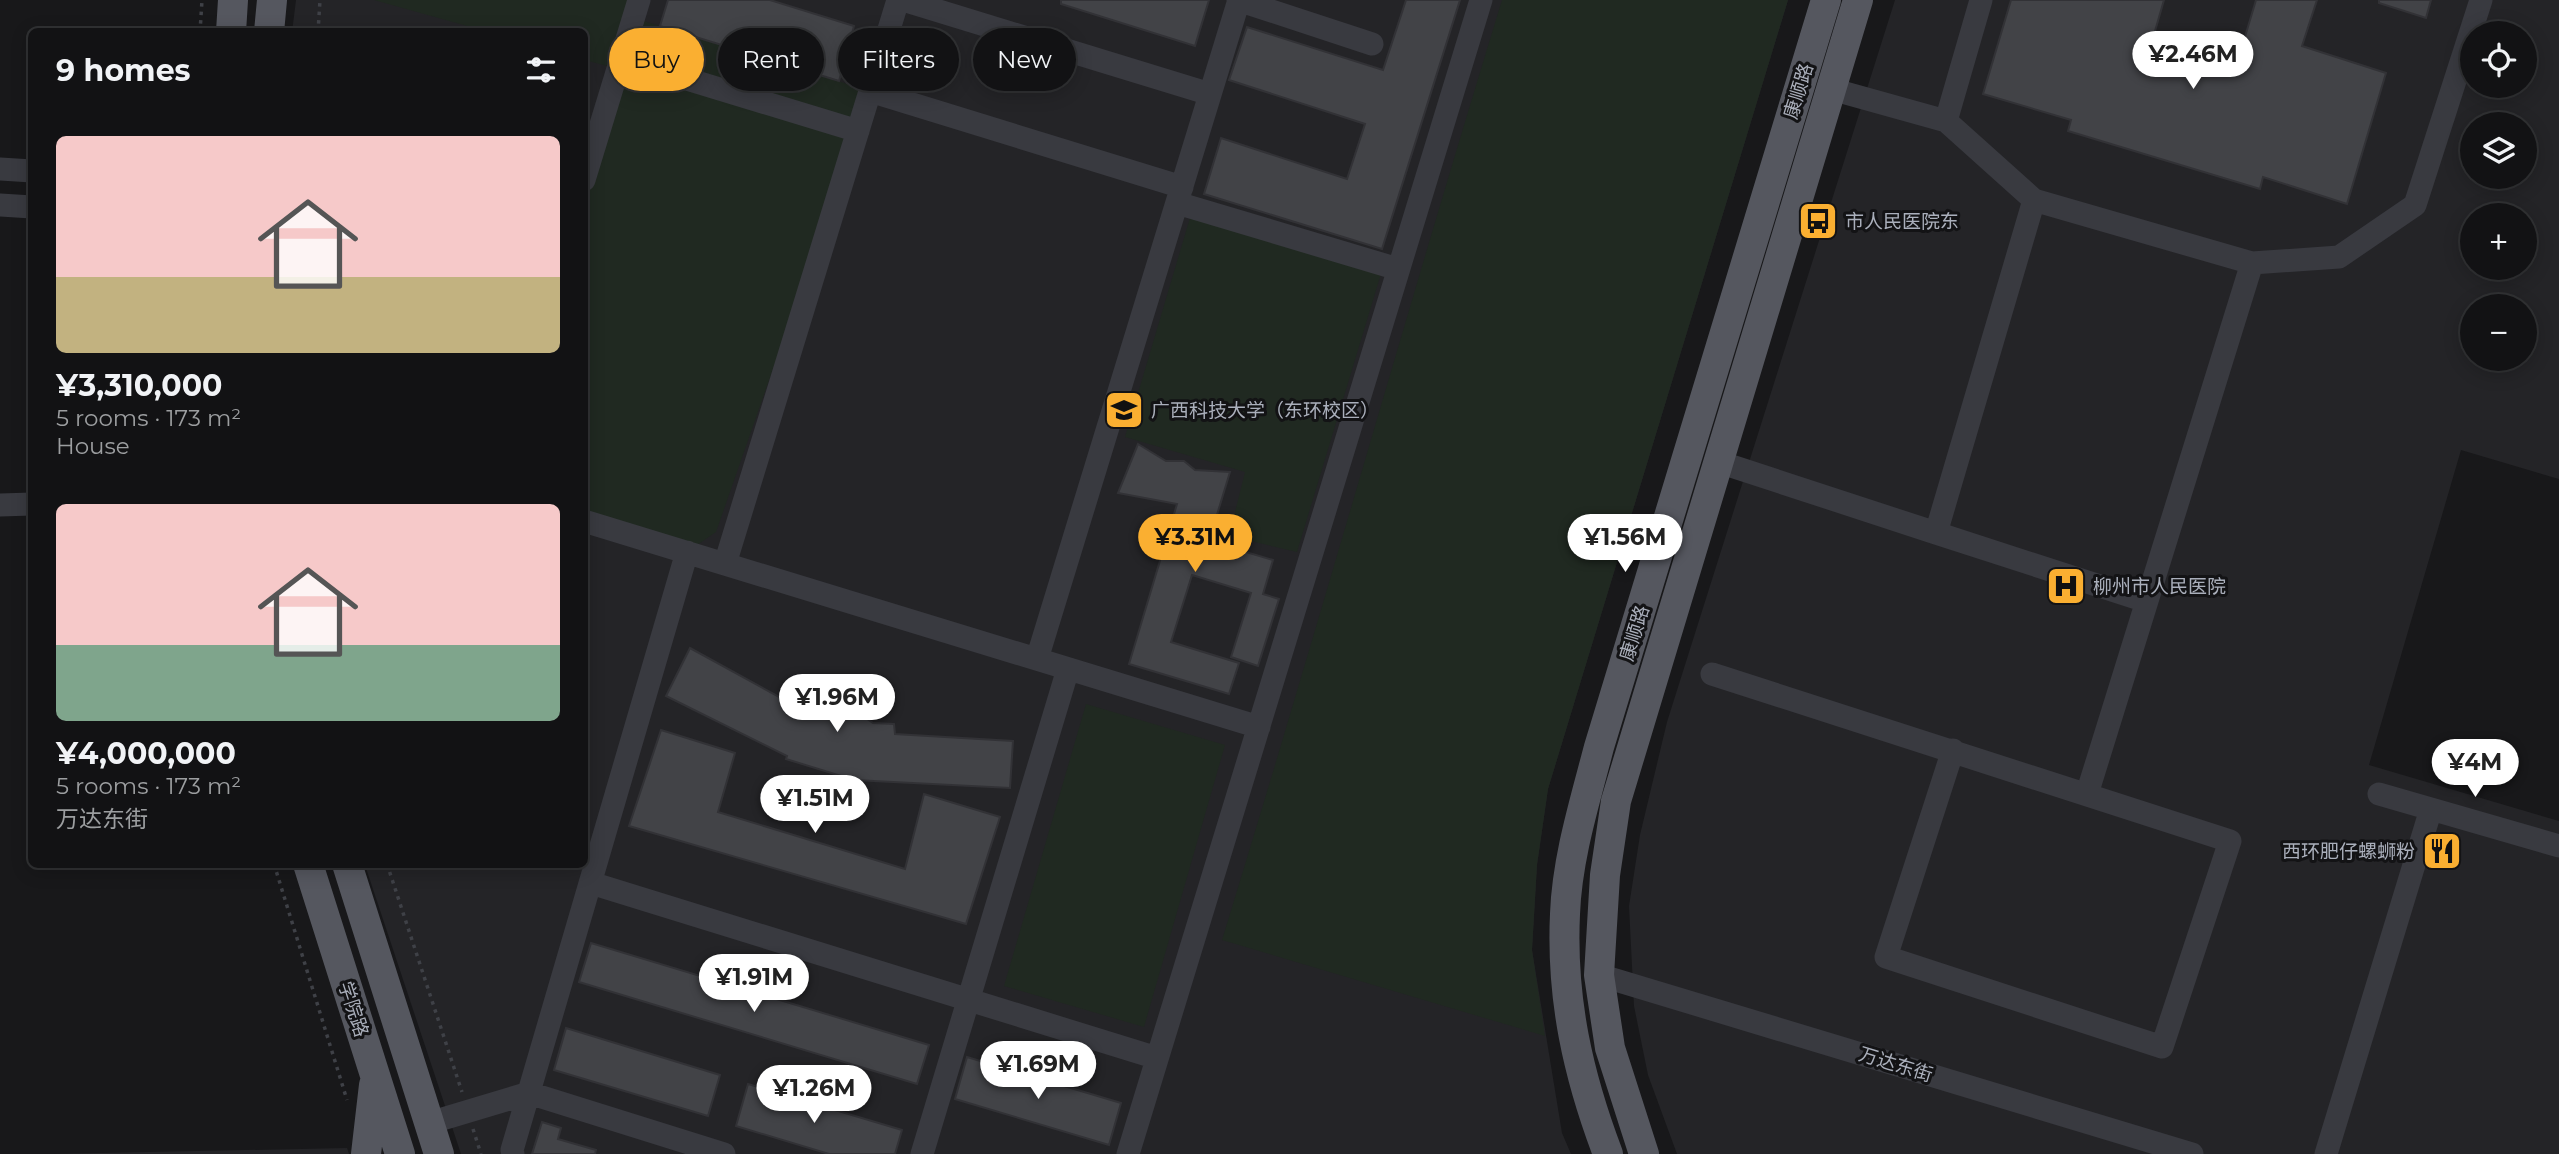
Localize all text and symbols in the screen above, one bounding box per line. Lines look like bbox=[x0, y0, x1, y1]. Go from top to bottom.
map controls bbox=[2460, 21, 2537, 371]
button: locate bbox=[2460, 21, 2537, 98]
chip: Buy bbox=[609, 28, 704, 91]
chip: Rent bbox=[718, 28, 824, 91]
chip: Filters bbox=[838, 28, 959, 91]
chip: New bbox=[973, 28, 1076, 91]
pin: ¥2.46M bbox=[2136, 32, 2250, 91]
text: ¥2.46M bbox=[2148, 40, 2238, 68]
icon: filters bbox=[522, 51, 560, 89]
text: 9 homes bbox=[56, 52, 191, 89]
street label: 康顺路 bbox=[1779, 61, 1818, 122]
button: layers bbox=[2460, 112, 2537, 189]
icon: home bbox=[245, 181, 371, 307]
bus stop icon: 市人民医院东 bbox=[1797, 200, 1839, 242]
button: + bbox=[2460, 203, 2537, 280]
place label: 市人民医院东 bbox=[1845, 210, 1959, 233]
button: − bbox=[2460, 294, 2537, 371]
text: ¥3,310,000 bbox=[56, 367, 222, 404]
school or university icon: 广西科技大学（东环校区） bbox=[1103, 389, 1145, 431]
place label: 广西科技大学（东环校区） bbox=[1151, 399, 1379, 422]
text: 5 rooms · 173 m² bbox=[56, 404, 241, 432]
text: House bbox=[56, 432, 130, 460]
pin: ¥3.31M bbox=[1138, 514, 1252, 574]
pin: ¥1.56M bbox=[1568, 514, 1682, 574]
text: ¥3.31M bbox=[1154, 523, 1236, 551]
text: ¥1.56M bbox=[1584, 523, 1666, 551]
icon: home bbox=[245, 549, 371, 675]
hospital icon: 柳州市人民医院 bbox=[2045, 565, 2087, 607]
place label: 柳州市人民医院 bbox=[2093, 575, 2226, 598]
street label: 康顺路 bbox=[1615, 603, 1654, 664]
pin: ¥1.96M bbox=[780, 674, 894, 734]
text: ¥1.96M bbox=[795, 683, 879, 711]
text: ¥4,000,000 bbox=[56, 735, 236, 772]
pin: ¥4M bbox=[2441, 740, 2509, 799]
text: ¥4M bbox=[2448, 748, 2502, 776]
text: 5 rooms · 173 m² bbox=[56, 772, 241, 800]
pin: ¥1.51M bbox=[758, 776, 872, 835]
text: ¥1.51M bbox=[776, 784, 854, 812]
text: 万达东街 bbox=[56, 805, 148, 833]
restaurant icon: 西环肥仔螺蛳粉 bbox=[2421, 830, 2463, 872]
place label: 西环肥仔螺蛳粉 bbox=[2282, 840, 2415, 863]
pin: ¥1.91M bbox=[697, 954, 811, 1014]
text: ¥1.91M bbox=[715, 963, 793, 991]
street label: 学院路 bbox=[334, 978, 373, 1040]
pin: ¥1.69M bbox=[981, 1042, 1095, 1101]
street label: 万达东街 bbox=[1856, 1042, 1936, 1087]
text: ¥1.69M bbox=[996, 1050, 1080, 1078]
pin: ¥1.26M bbox=[757, 1066, 871, 1125]
text: ¥1.26M bbox=[772, 1074, 856, 1102]

